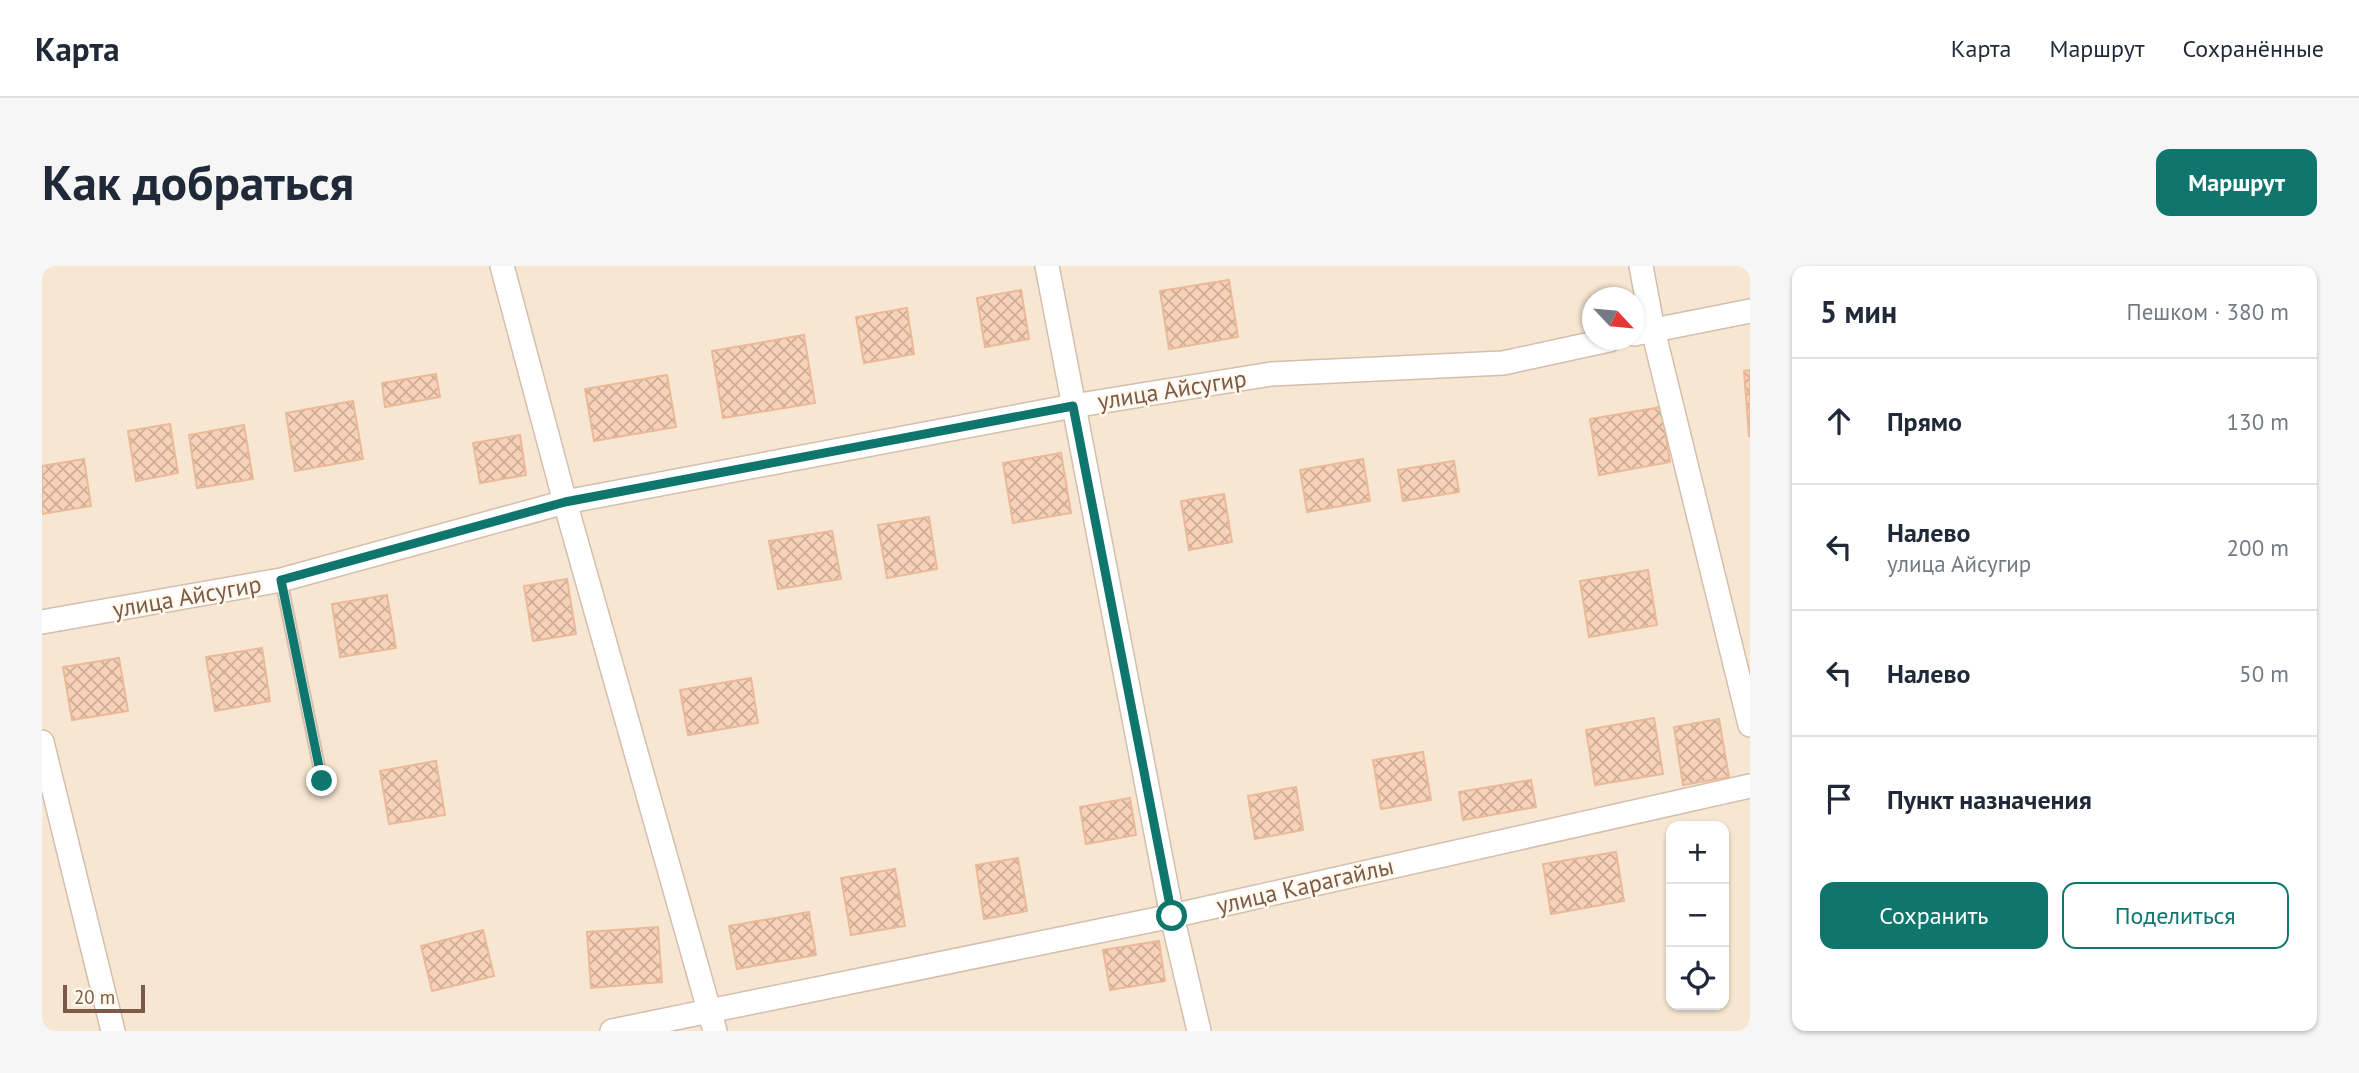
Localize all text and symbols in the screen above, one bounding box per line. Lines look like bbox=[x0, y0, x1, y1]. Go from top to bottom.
text: Карта bbox=[35, 27, 120, 70]
text: Карта bbox=[1951, 33, 2011, 64]
text: Маршрут bbox=[2049, 33, 2144, 64]
text: Сохранённые bbox=[2182, 33, 2324, 64]
button: Маршрут bbox=[2156, 149, 2317, 216]
text: Как добраться bbox=[42, 150, 354, 214]
north arrow bbox=[1582, 287, 1645, 350]
text: 5 мин bbox=[1820, 292, 1897, 331]
text: Пешком · 380 m bbox=[2126, 297, 2289, 326]
street label: улица Айсугир bbox=[1095, 362, 1249, 417]
icon: ahead bbox=[1820, 402, 1858, 440]
text: Прямо bbox=[1887, 405, 1962, 438]
text: 130 m bbox=[2227, 407, 2289, 436]
text: Налево bbox=[1887, 516, 1971, 549]
icon: left bbox=[1820, 528, 1858, 566]
text: 200 m bbox=[2227, 533, 2289, 562]
text: улица Айсугир bbox=[1887, 549, 2031, 578]
street label: улица Айсугир bbox=[110, 568, 264, 625]
icon: left bbox=[1820, 654, 1858, 692]
text: Налево bbox=[1887, 657, 1971, 690]
text: 50 m bbox=[2239, 659, 2289, 688]
route end bbox=[306, 765, 337, 796]
icon: arrive bbox=[1820, 780, 1858, 818]
text: Пункт назначения bbox=[1887, 783, 2092, 816]
map controls bbox=[1666, 821, 1729, 1010]
button: + bbox=[1666, 821, 1729, 884]
street label: улица Карагайлы bbox=[1213, 850, 1396, 921]
button: Сохранить bbox=[1820, 882, 2048, 949]
button: Поделиться bbox=[2062, 882, 2289, 949]
button: − bbox=[1666, 884, 1729, 947]
route start bbox=[1156, 900, 1187, 931]
button: locate bbox=[1666, 947, 1729, 1010]
scale bar bbox=[63, 982, 145, 1014]
text: 20 m bbox=[74, 985, 115, 1009]

